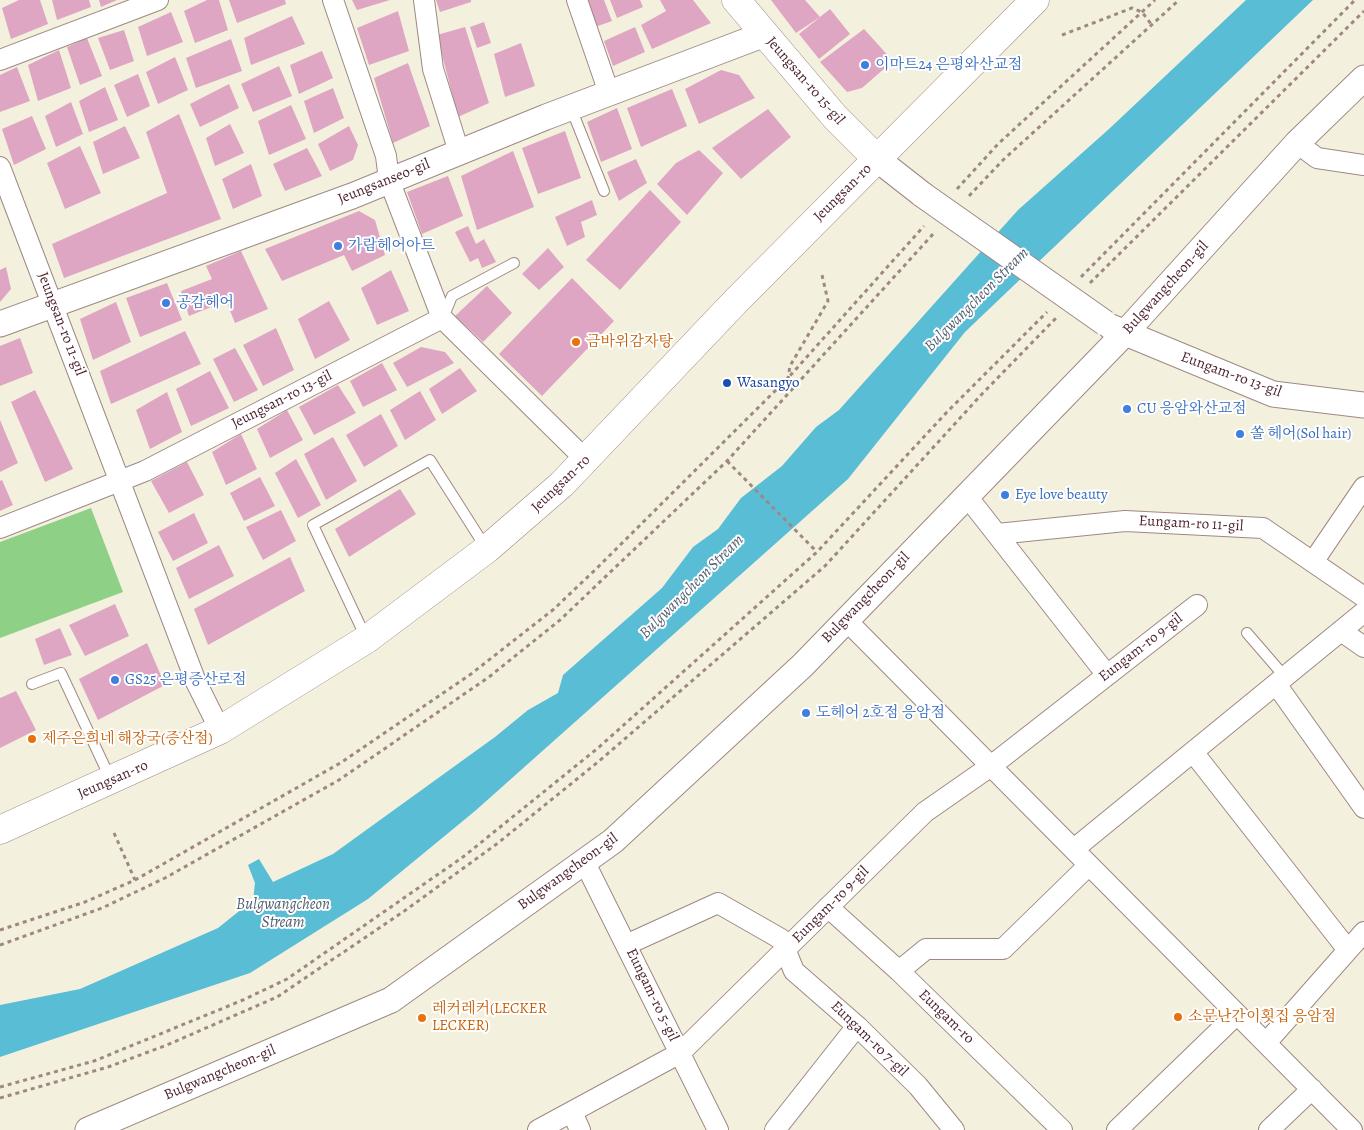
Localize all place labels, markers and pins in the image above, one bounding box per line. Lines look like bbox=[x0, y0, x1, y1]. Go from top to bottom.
place label: 이마트24 은평와산교점 bbox=[875, 56, 1022, 74]
marker: 이마트24 은평와산교점 bbox=[859, 59, 871, 71]
place label: 가람헤어아트 bbox=[348, 237, 435, 255]
marker: 가람헤어아트 bbox=[332, 240, 344, 252]
place label: 공감헤어 bbox=[176, 294, 234, 312]
marker: 공감헤어 bbox=[160, 297, 172, 309]
place label: 금바위감자탕 bbox=[586, 333, 673, 351]
marker: 금바위감자탕 bbox=[570, 336, 582, 348]
place label: Wasangyo bbox=[737, 374, 799, 392]
marker: Wasangyo bbox=[721, 377, 733, 389]
place label: CU 응암와산교점 bbox=[1137, 400, 1247, 418]
marker: CU 응암와산교점 bbox=[1121, 403, 1133, 415]
place label: 쏠 헤어(Sol hair) bbox=[1250, 425, 1351, 443]
marker: 쏠 헤어(Sol hair) bbox=[1234, 428, 1246, 440]
place label: Eye love beauty bbox=[1015, 486, 1108, 504]
marker: Eye love beauty bbox=[999, 489, 1011, 501]
place label: GS25 은평증산로점 bbox=[125, 671, 246, 689]
marker: GS25 은평증산로점 bbox=[109, 674, 121, 686]
place label: 도헤어 2호점 응암점 bbox=[816, 704, 945, 722]
marker: 도헤어 2호점 응암점 bbox=[800, 707, 812, 719]
place label: 제주은희네 해장국(증산점) bbox=[42, 730, 213, 748]
marker: 제주은희네 해장국(증산점) bbox=[26, 733, 38, 745]
place label: 레커레커(LECKER LECKER) bbox=[432, 1000, 547, 1035]
place label: 소문난간이횟집 응암점 bbox=[1188, 1008, 1336, 1026]
marker: 소문난간이횟집 응암점 bbox=[1172, 1011, 1184, 1023]
marker: 레커레커(LECKER LECKER) bbox=[416, 1012, 428, 1024]

